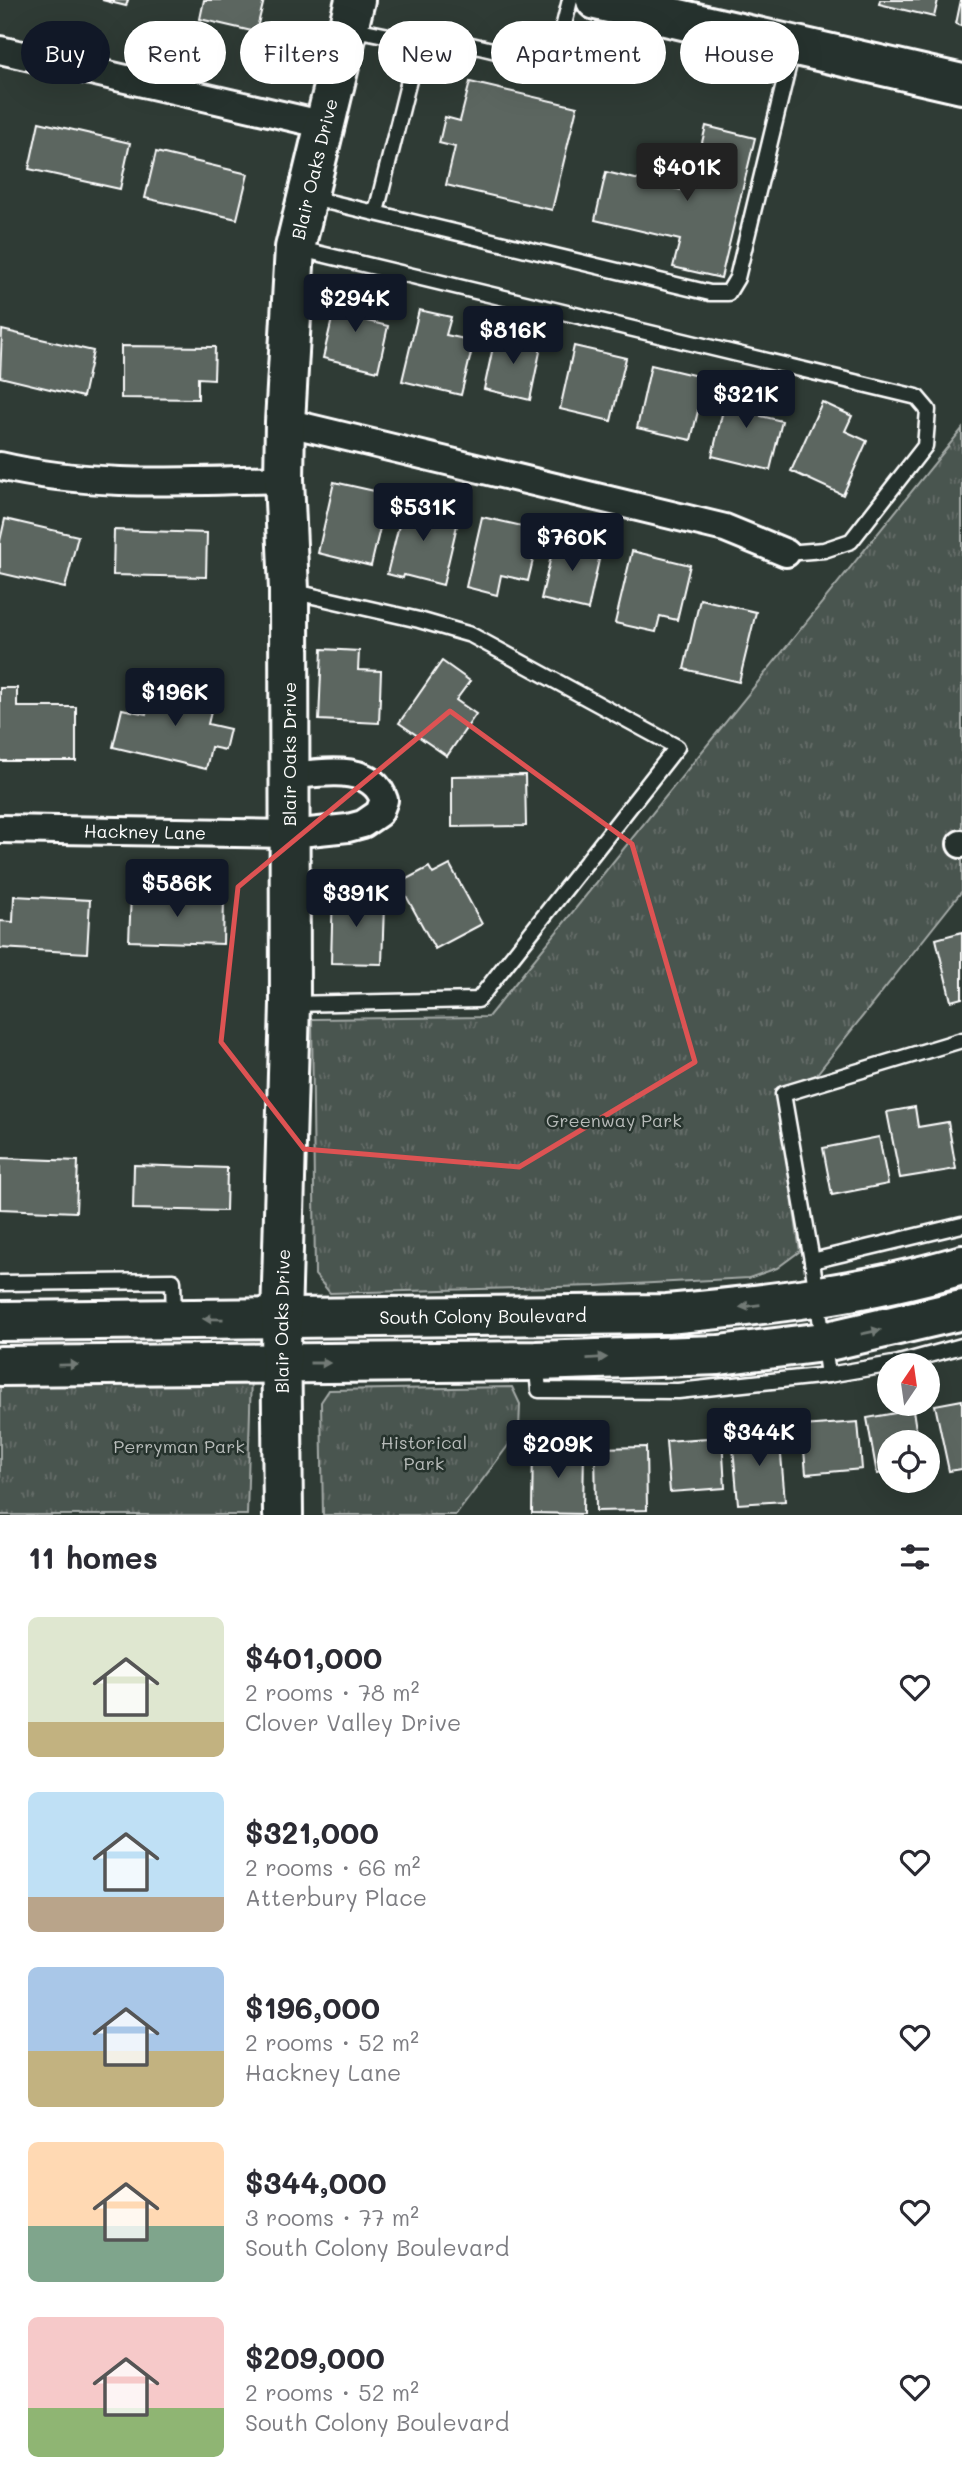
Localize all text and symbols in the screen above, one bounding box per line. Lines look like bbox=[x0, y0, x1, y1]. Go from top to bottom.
chip: Buy bbox=[21, 21, 110, 84]
chip: Rent bbox=[124, 21, 226, 84]
chip: Filters bbox=[240, 21, 364, 84]
chip: New bbox=[378, 21, 477, 84]
chip: Apartment bbox=[491, 21, 666, 84]
chip: House bbox=[680, 21, 799, 84]
street label: Blair Oaks Drive bbox=[286, 96, 343, 242]
pin: $401K bbox=[638, 144, 736, 203]
text: $401K bbox=[653, 151, 721, 181]
pin: $294K bbox=[306, 274, 404, 334]
text: $294K bbox=[320, 282, 390, 312]
pin: $816K bbox=[464, 306, 562, 366]
text: $816K bbox=[479, 314, 547, 344]
pin: $321K bbox=[697, 370, 795, 430]
text: $321K bbox=[713, 378, 779, 408]
pin: $531K bbox=[374, 484, 472, 543]
text: $531K bbox=[390, 491, 456, 521]
pin: $760K bbox=[523, 514, 621, 573]
text: $760K bbox=[537, 521, 607, 551]
pin: $196K bbox=[126, 668, 224, 728]
text: $196K bbox=[141, 676, 209, 706]
street label: Blair Oaks Drive bbox=[277, 682, 301, 826]
street label: Hackney Lane bbox=[84, 818, 206, 845]
pin: $586K bbox=[128, 860, 226, 919]
text: $586K bbox=[142, 867, 212, 897]
pin: $391K bbox=[307, 870, 405, 929]
text: $391K bbox=[322, 877, 390, 907]
park label: Greenway Park bbox=[546, 1108, 682, 1132]
street label: Blair Oaks Drive bbox=[269, 1248, 295, 1393]
one-way arrow bbox=[739, 1301, 761, 1312]
street label: South Colony Boulevard bbox=[379, 1303, 587, 1329]
one-way arrow bbox=[202, 1313, 224, 1324]
one-way arrow bbox=[860, 1326, 882, 1337]
one-way arrow bbox=[586, 1353, 608, 1364]
north arrow bbox=[877, 1353, 940, 1416]
map controls bbox=[877, 1353, 940, 1493]
one-way arrow bbox=[309, 1357, 331, 1368]
one-way arrow bbox=[57, 1359, 79, 1371]
pin: $344K bbox=[710, 1408, 808, 1468]
text: $344K bbox=[723, 1416, 795, 1446]
pin: $209K bbox=[509, 1420, 607, 1480]
text: $209K bbox=[523, 1428, 593, 1458]
park label: Historical Park bbox=[381, 1430, 467, 1475]
button: locate bbox=[877, 1430, 940, 1493]
park label: Perryman Park bbox=[113, 1434, 245, 1458]
text: 11 homes bbox=[28, 1537, 158, 1577]
icon: filters bbox=[896, 1538, 934, 1576]
text: $401,000 bbox=[245, 1637, 382, 1677]
icon: home bbox=[84, 1645, 168, 1729]
icon: heart bbox=[896, 1668, 934, 1706]
text: 2 rooms · 78 m² bbox=[245, 1677, 419, 1707]
text: Clover Valley Drive bbox=[245, 1707, 461, 1737]
text: $321,000 bbox=[245, 1812, 379, 1852]
icon: home bbox=[84, 1820, 168, 1904]
icon: heart bbox=[896, 1843, 934, 1881]
text: 2 rooms · 66 m² bbox=[245, 1852, 420, 1882]
text: Atterbury Place bbox=[245, 1882, 427, 1912]
text: $196,000 bbox=[245, 1987, 380, 2027]
icon: home bbox=[84, 1995, 168, 2079]
icon: heart bbox=[896, 2018, 934, 2056]
text: 2 rooms · 52 m² bbox=[245, 2027, 419, 2057]
text: Hackney Lane bbox=[245, 2057, 401, 2087]
text: $344,000 bbox=[245, 2162, 387, 2202]
icon: home bbox=[84, 2170, 168, 2254]
icon: heart bbox=[896, 2193, 934, 2231]
text: 3 rooms · 77 m² bbox=[245, 2202, 419, 2232]
text: South Colony Boulevard bbox=[245, 2232, 509, 2262]
text: $209,000 bbox=[245, 2337, 385, 2377]
icon: home bbox=[84, 2345, 168, 2429]
icon: heart bbox=[896, 2368, 934, 2406]
text: 2 rooms · 52 m² bbox=[245, 2377, 419, 2407]
text: South Colony Boulevard bbox=[245, 2407, 509, 2437]

